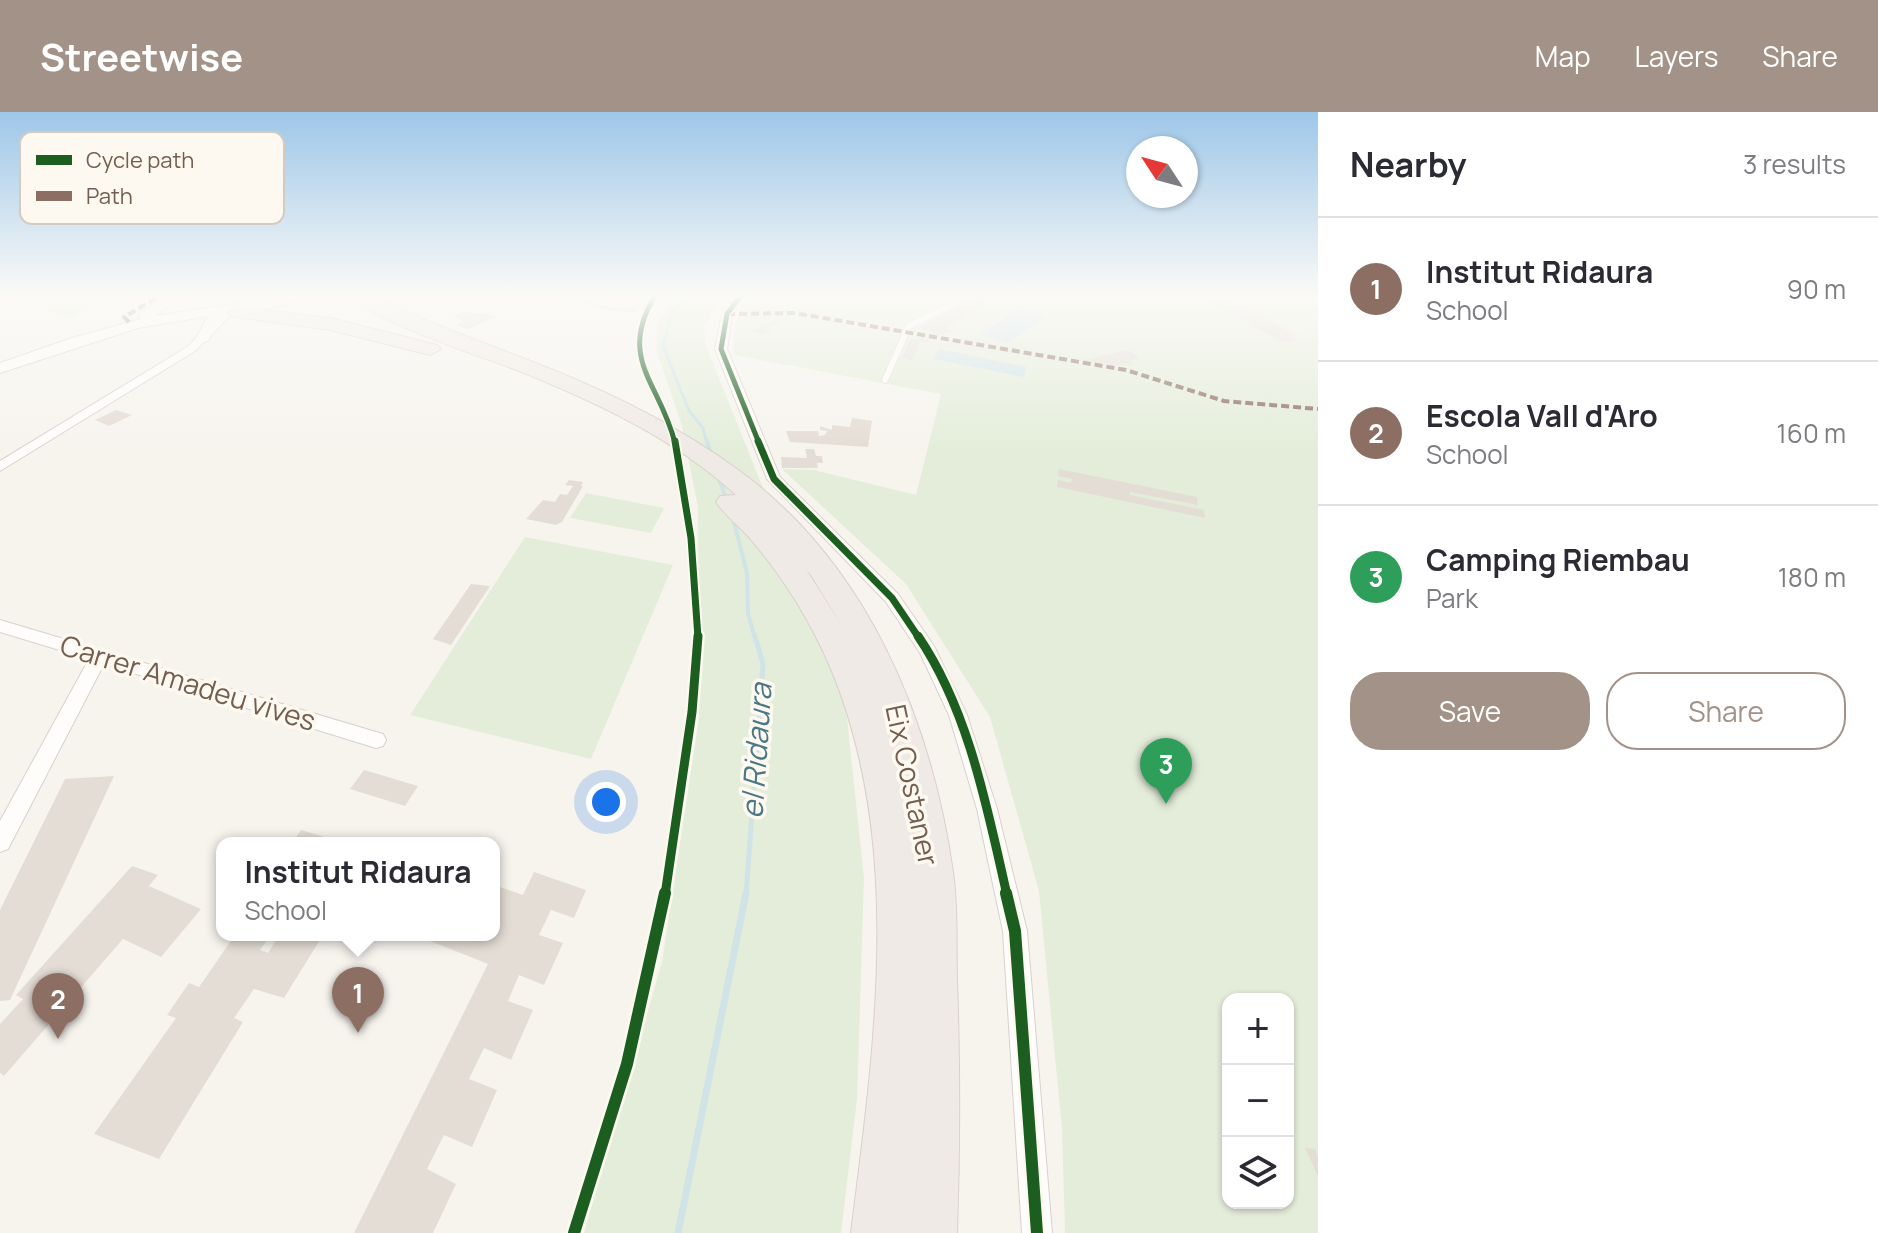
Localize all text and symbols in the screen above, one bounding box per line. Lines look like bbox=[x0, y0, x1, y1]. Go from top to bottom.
text: Streetwise bbox=[40, 30, 243, 82]
text: Map bbox=[1535, 37, 1591, 75]
text: Layers bbox=[1635, 37, 1718, 75]
text: Share bbox=[1762, 37, 1838, 75]
legend bbox=[20, 132, 284, 224]
north arrow bbox=[1126, 136, 1198, 208]
text: Nearby bbox=[1350, 141, 1466, 187]
text: Cycle path bbox=[86, 145, 194, 175]
text: 3 results bbox=[1743, 146, 1846, 182]
text: Path bbox=[86, 181, 133, 211]
text: Institut Ridaura bbox=[1426, 251, 1653, 292]
text: 1 bbox=[1370, 271, 1382, 307]
text: 90 m bbox=[1787, 271, 1846, 307]
text: School bbox=[1426, 292, 1509, 328]
text: Escola Vall d'Aro bbox=[1426, 395, 1658, 436]
text: 2 bbox=[1368, 415, 1384, 451]
text: 160 m bbox=[1777, 415, 1846, 451]
text: School bbox=[1426, 436, 1509, 472]
text: Camping Riembau bbox=[1426, 539, 1690, 580]
text: 3 bbox=[1368, 559, 1384, 595]
text: 180 m bbox=[1778, 559, 1846, 595]
text: Park bbox=[1426, 580, 1478, 616]
street label: Carrer Amadeu vives bbox=[56, 625, 321, 739]
button: Save bbox=[1350, 672, 1590, 750]
button: Share bbox=[1606, 672, 1846, 750]
water label: el Ridaura bbox=[730, 681, 781, 820]
street label: Eix Costaner bbox=[877, 701, 949, 869]
pin: 3 bbox=[1140, 738, 1192, 804]
your location bbox=[586, 782, 626, 822]
popup bbox=[216, 837, 500, 941]
text: Institut Ridaura bbox=[244, 851, 472, 892]
text: School bbox=[244, 892, 327, 928]
pin: 1 bbox=[332, 967, 384, 1033]
pin: 2 bbox=[32, 973, 84, 1039]
map controls bbox=[1222, 993, 1294, 1209]
button: + bbox=[1222, 993, 1294, 1065]
button: − bbox=[1222, 1065, 1294, 1137]
button: layers bbox=[1222, 1137, 1294, 1209]

